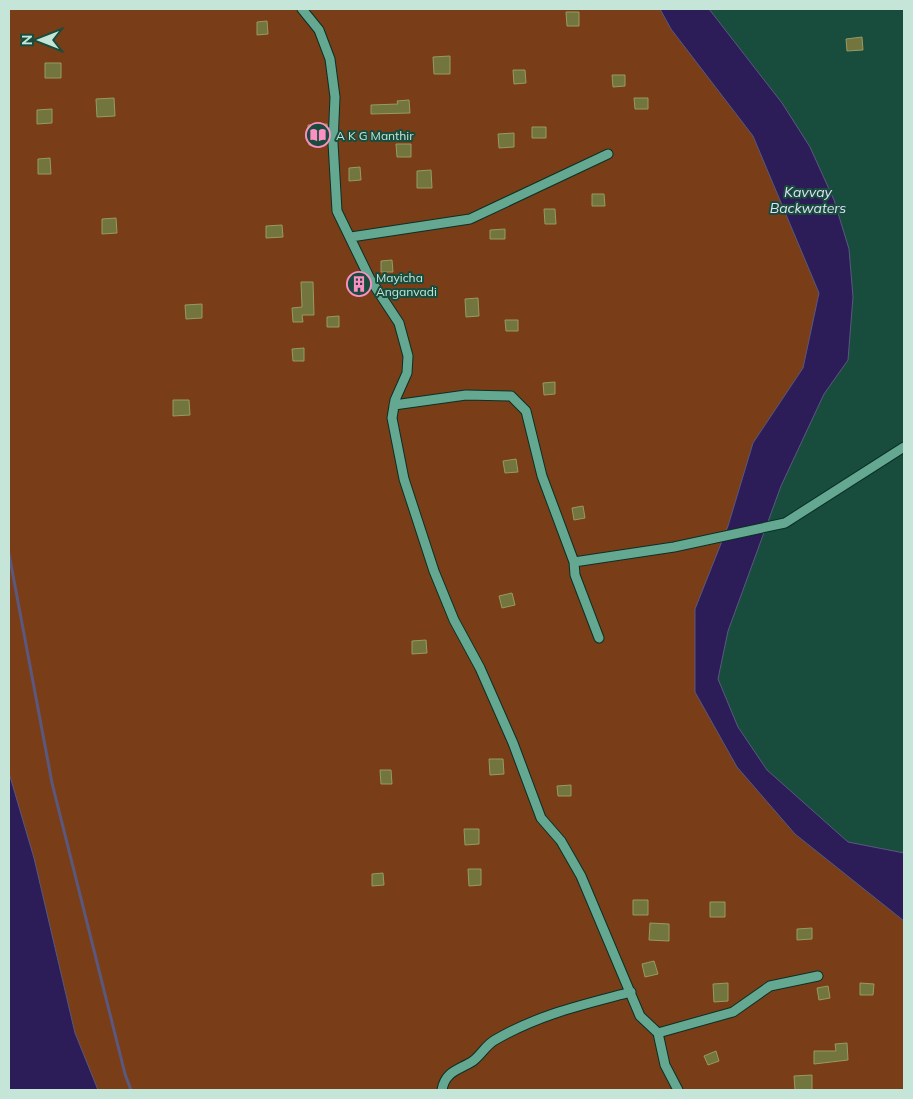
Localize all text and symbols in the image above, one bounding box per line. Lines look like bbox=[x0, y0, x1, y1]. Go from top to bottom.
north arrow bbox=[15, 15, 65, 65]
text: N bbox=[18, 35, 36, 45]
library icon: A K G Manthir bbox=[305, 122, 331, 148]
place label: A K G Manthir bbox=[336, 128, 414, 143]
water label: Kavvay Backwaters bbox=[770, 183, 846, 217]
place label: Mayicha Anganvadi bbox=[376, 270, 437, 299]
building icon: Mayicha Anganvadi bbox=[346, 271, 372, 297]

